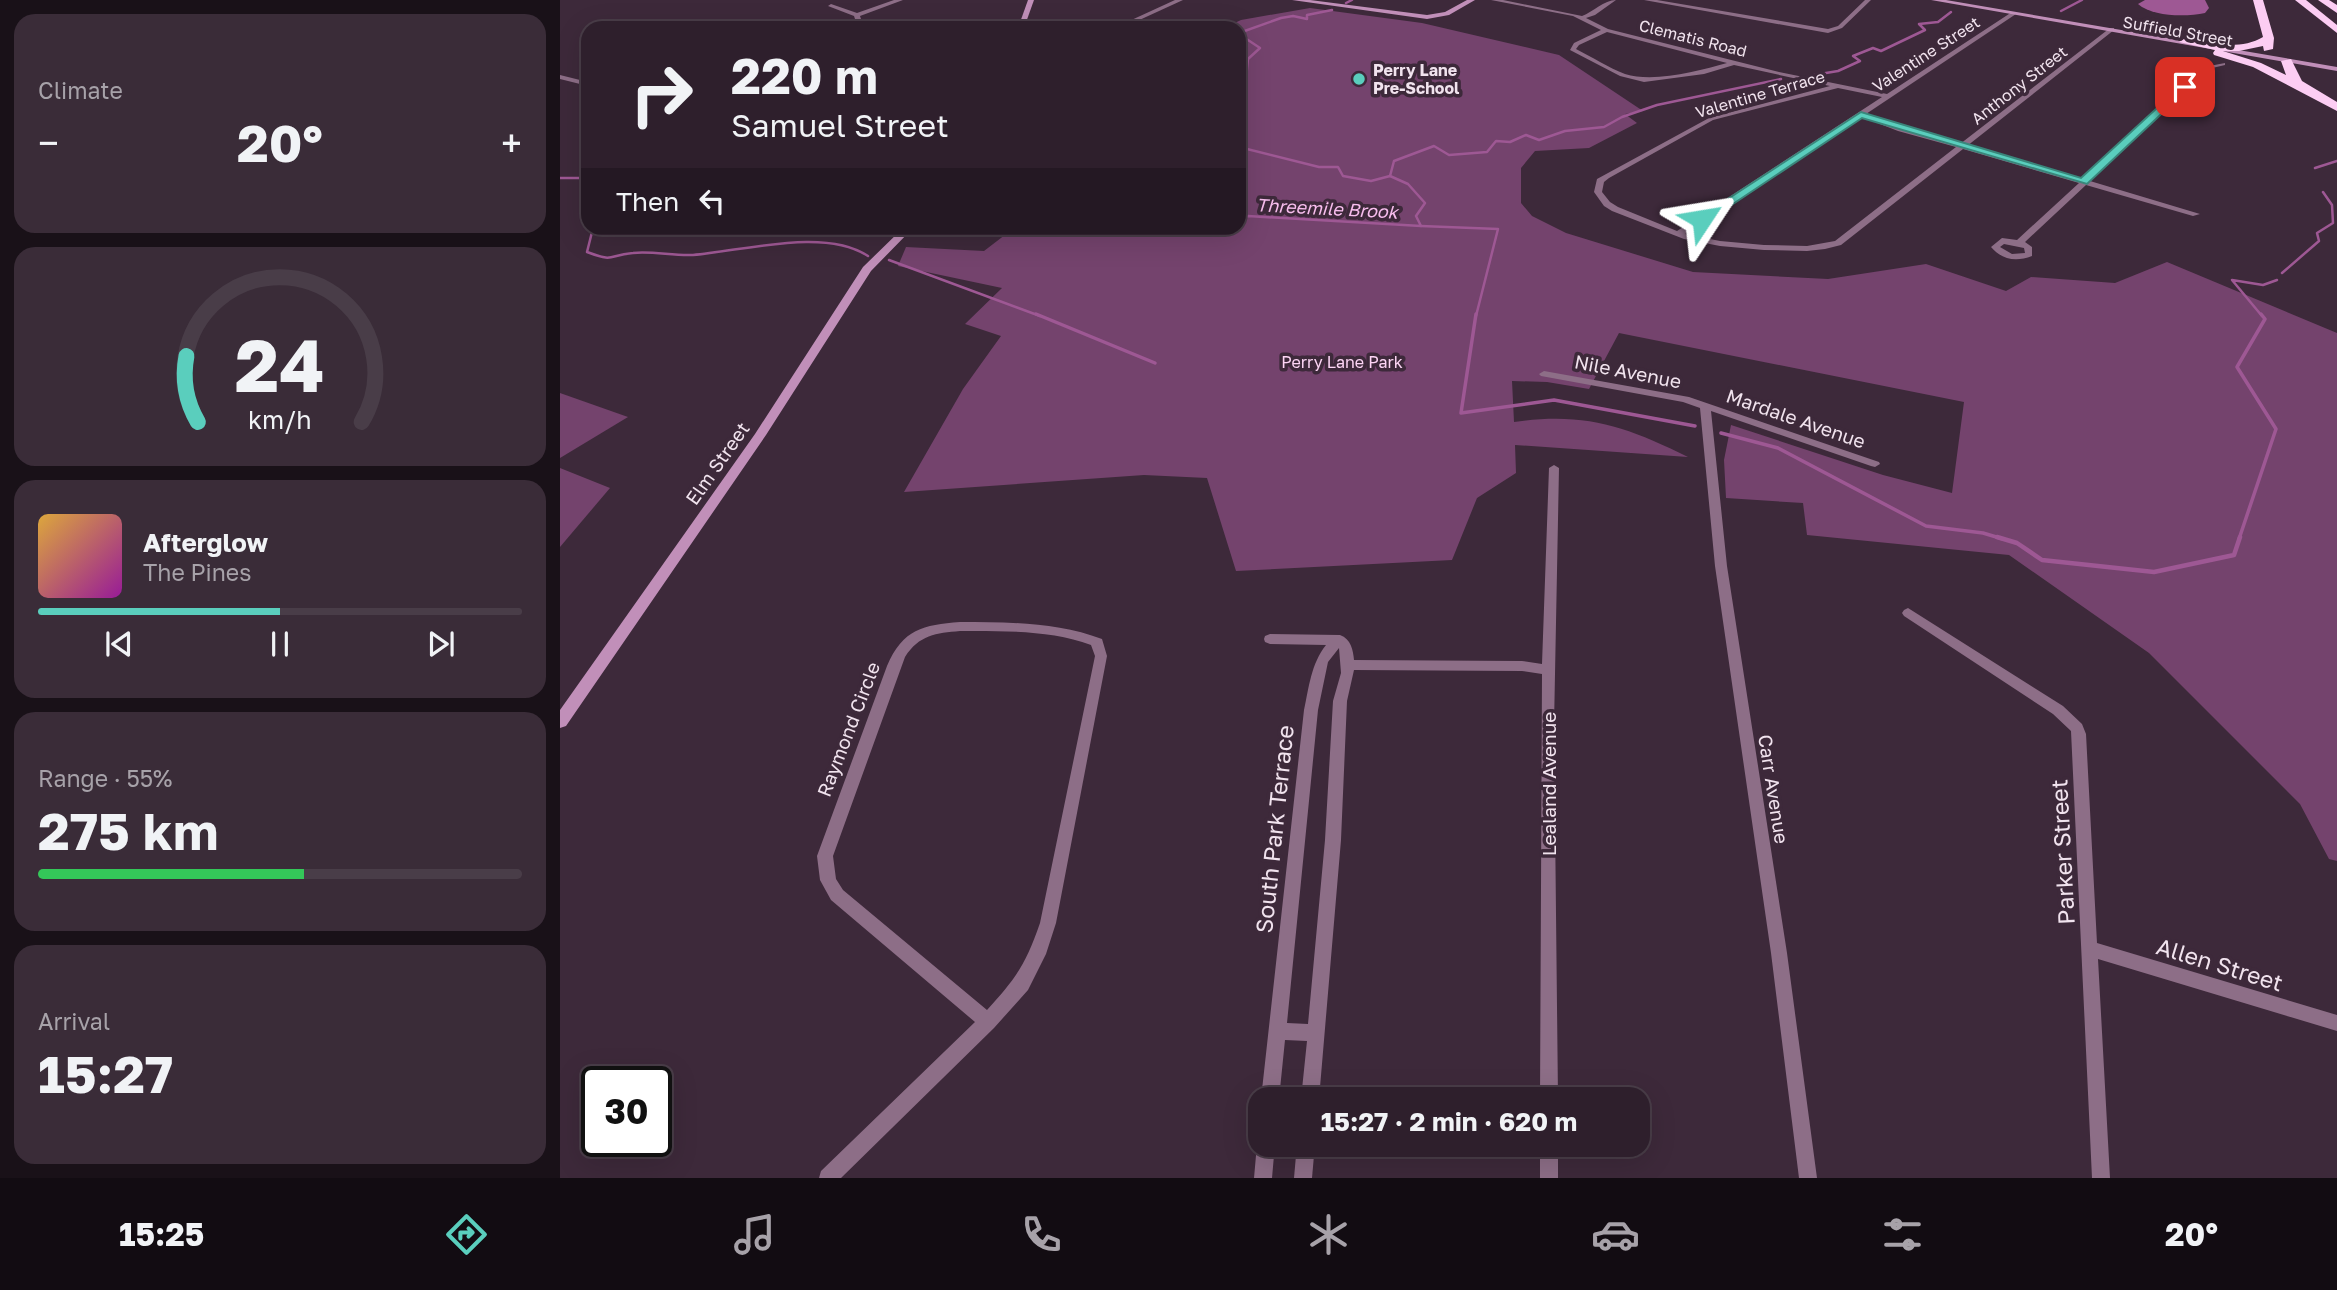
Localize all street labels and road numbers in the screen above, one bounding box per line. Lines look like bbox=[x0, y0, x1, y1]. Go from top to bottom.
street label: Suffield Street bbox=[2121, 11, 2235, 51]
street label: Valentine Street bbox=[1869, 12, 1983, 96]
street label: Clematis Road bbox=[1637, 15, 1749, 61]
street label: Anthony Street bbox=[1967, 41, 2071, 129]
street label: Valentine Terrace bbox=[1693, 66, 1827, 122]
street label: Nile Avenue bbox=[1573, 349, 1683, 393]
street label: Mardale Avenue bbox=[1723, 383, 1869, 453]
street label: Elm Street bbox=[680, 417, 754, 509]
street label: Raymond Circle bbox=[812, 658, 884, 800]
street label: Lealand Avenue bbox=[1537, 712, 1560, 856]
street label: South Park Terrace bbox=[1249, 724, 1299, 934]
street label: Carr Avenue bbox=[1754, 733, 1794, 845]
street label: Parker Street bbox=[2044, 779, 2080, 925]
street label: Allen Street bbox=[2153, 931, 2287, 997]

